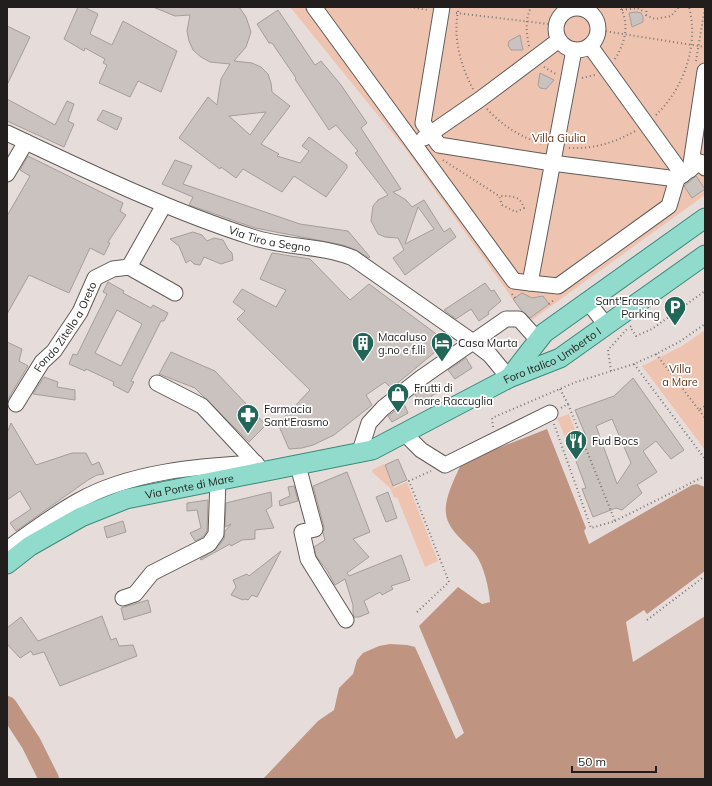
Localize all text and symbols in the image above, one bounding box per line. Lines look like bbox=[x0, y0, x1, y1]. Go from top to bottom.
park label: Villa Giulia bbox=[532, 131, 586, 145]
street label: Via Tiro a Segno bbox=[227, 223, 311, 255]
street label: Fondo Zitello a Oreto bbox=[31, 280, 99, 374]
place label: Sant'Erasmo Parking bbox=[595, 294, 660, 321]
parking icon: Sant'Erasmo Parking bbox=[662, 294, 688, 327]
street label: Foro Italico Umberto I bbox=[501, 324, 604, 387]
building icon: Macaluso g.no e f.lli bbox=[350, 330, 376, 363]
place label: Macaluso g.no e f.lli bbox=[378, 330, 427, 357]
hotel icon: Casa Marta bbox=[429, 330, 455, 363]
place label: Casa Marta bbox=[458, 336, 518, 350]
park label: Villa a Mare bbox=[662, 362, 698, 389]
shop icon: Frutti di mare Raccuglia bbox=[385, 381, 411, 414]
place label: Frutti di mare Raccuglia bbox=[414, 381, 493, 408]
pharmacy icon: Farmacia Sant'Erasmo bbox=[235, 402, 261, 435]
place label: Farmacia Sant'Erasmo bbox=[264, 402, 329, 429]
restaurant icon: Fud Bocs bbox=[563, 428, 589, 461]
place label: Fud Bocs bbox=[592, 434, 639, 448]
street label: Via Ponte di Mare bbox=[144, 471, 235, 502]
scale bar bbox=[572, 748, 656, 774]
text: 50 m bbox=[578, 754, 606, 769]

